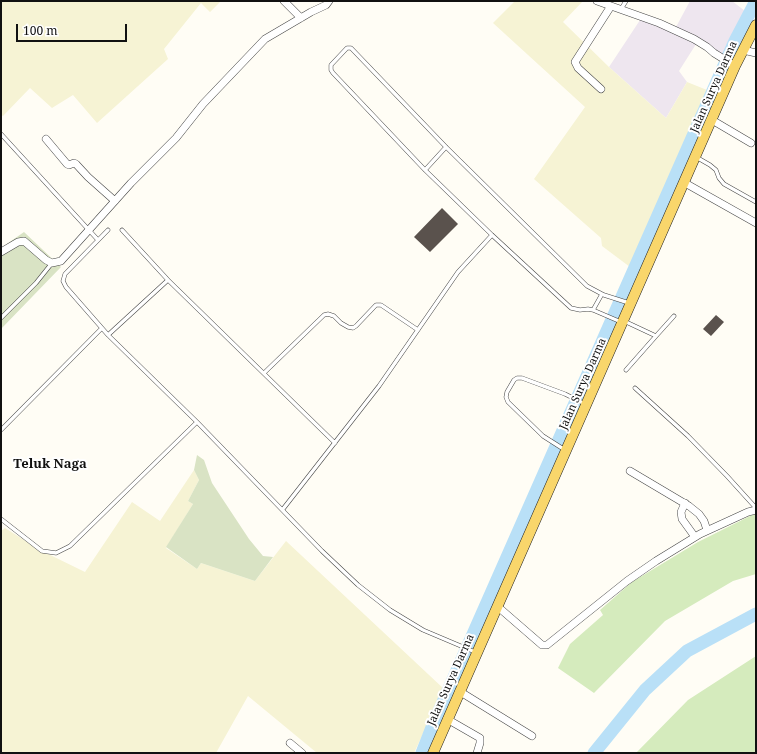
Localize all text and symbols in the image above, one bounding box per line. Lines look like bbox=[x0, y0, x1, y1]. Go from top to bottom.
scale bar bbox=[18, 16, 129, 42]
text: 100 m bbox=[23, 22, 58, 39]
street label: Jalan Surya Darma bbox=[688, 39, 740, 135]
street label: Jalan Surya Darma bbox=[557, 336, 609, 432]
district label: Teluk Naga bbox=[13, 456, 87, 472]
street label: Jalan Surya Darma bbox=[425, 632, 477, 728]

